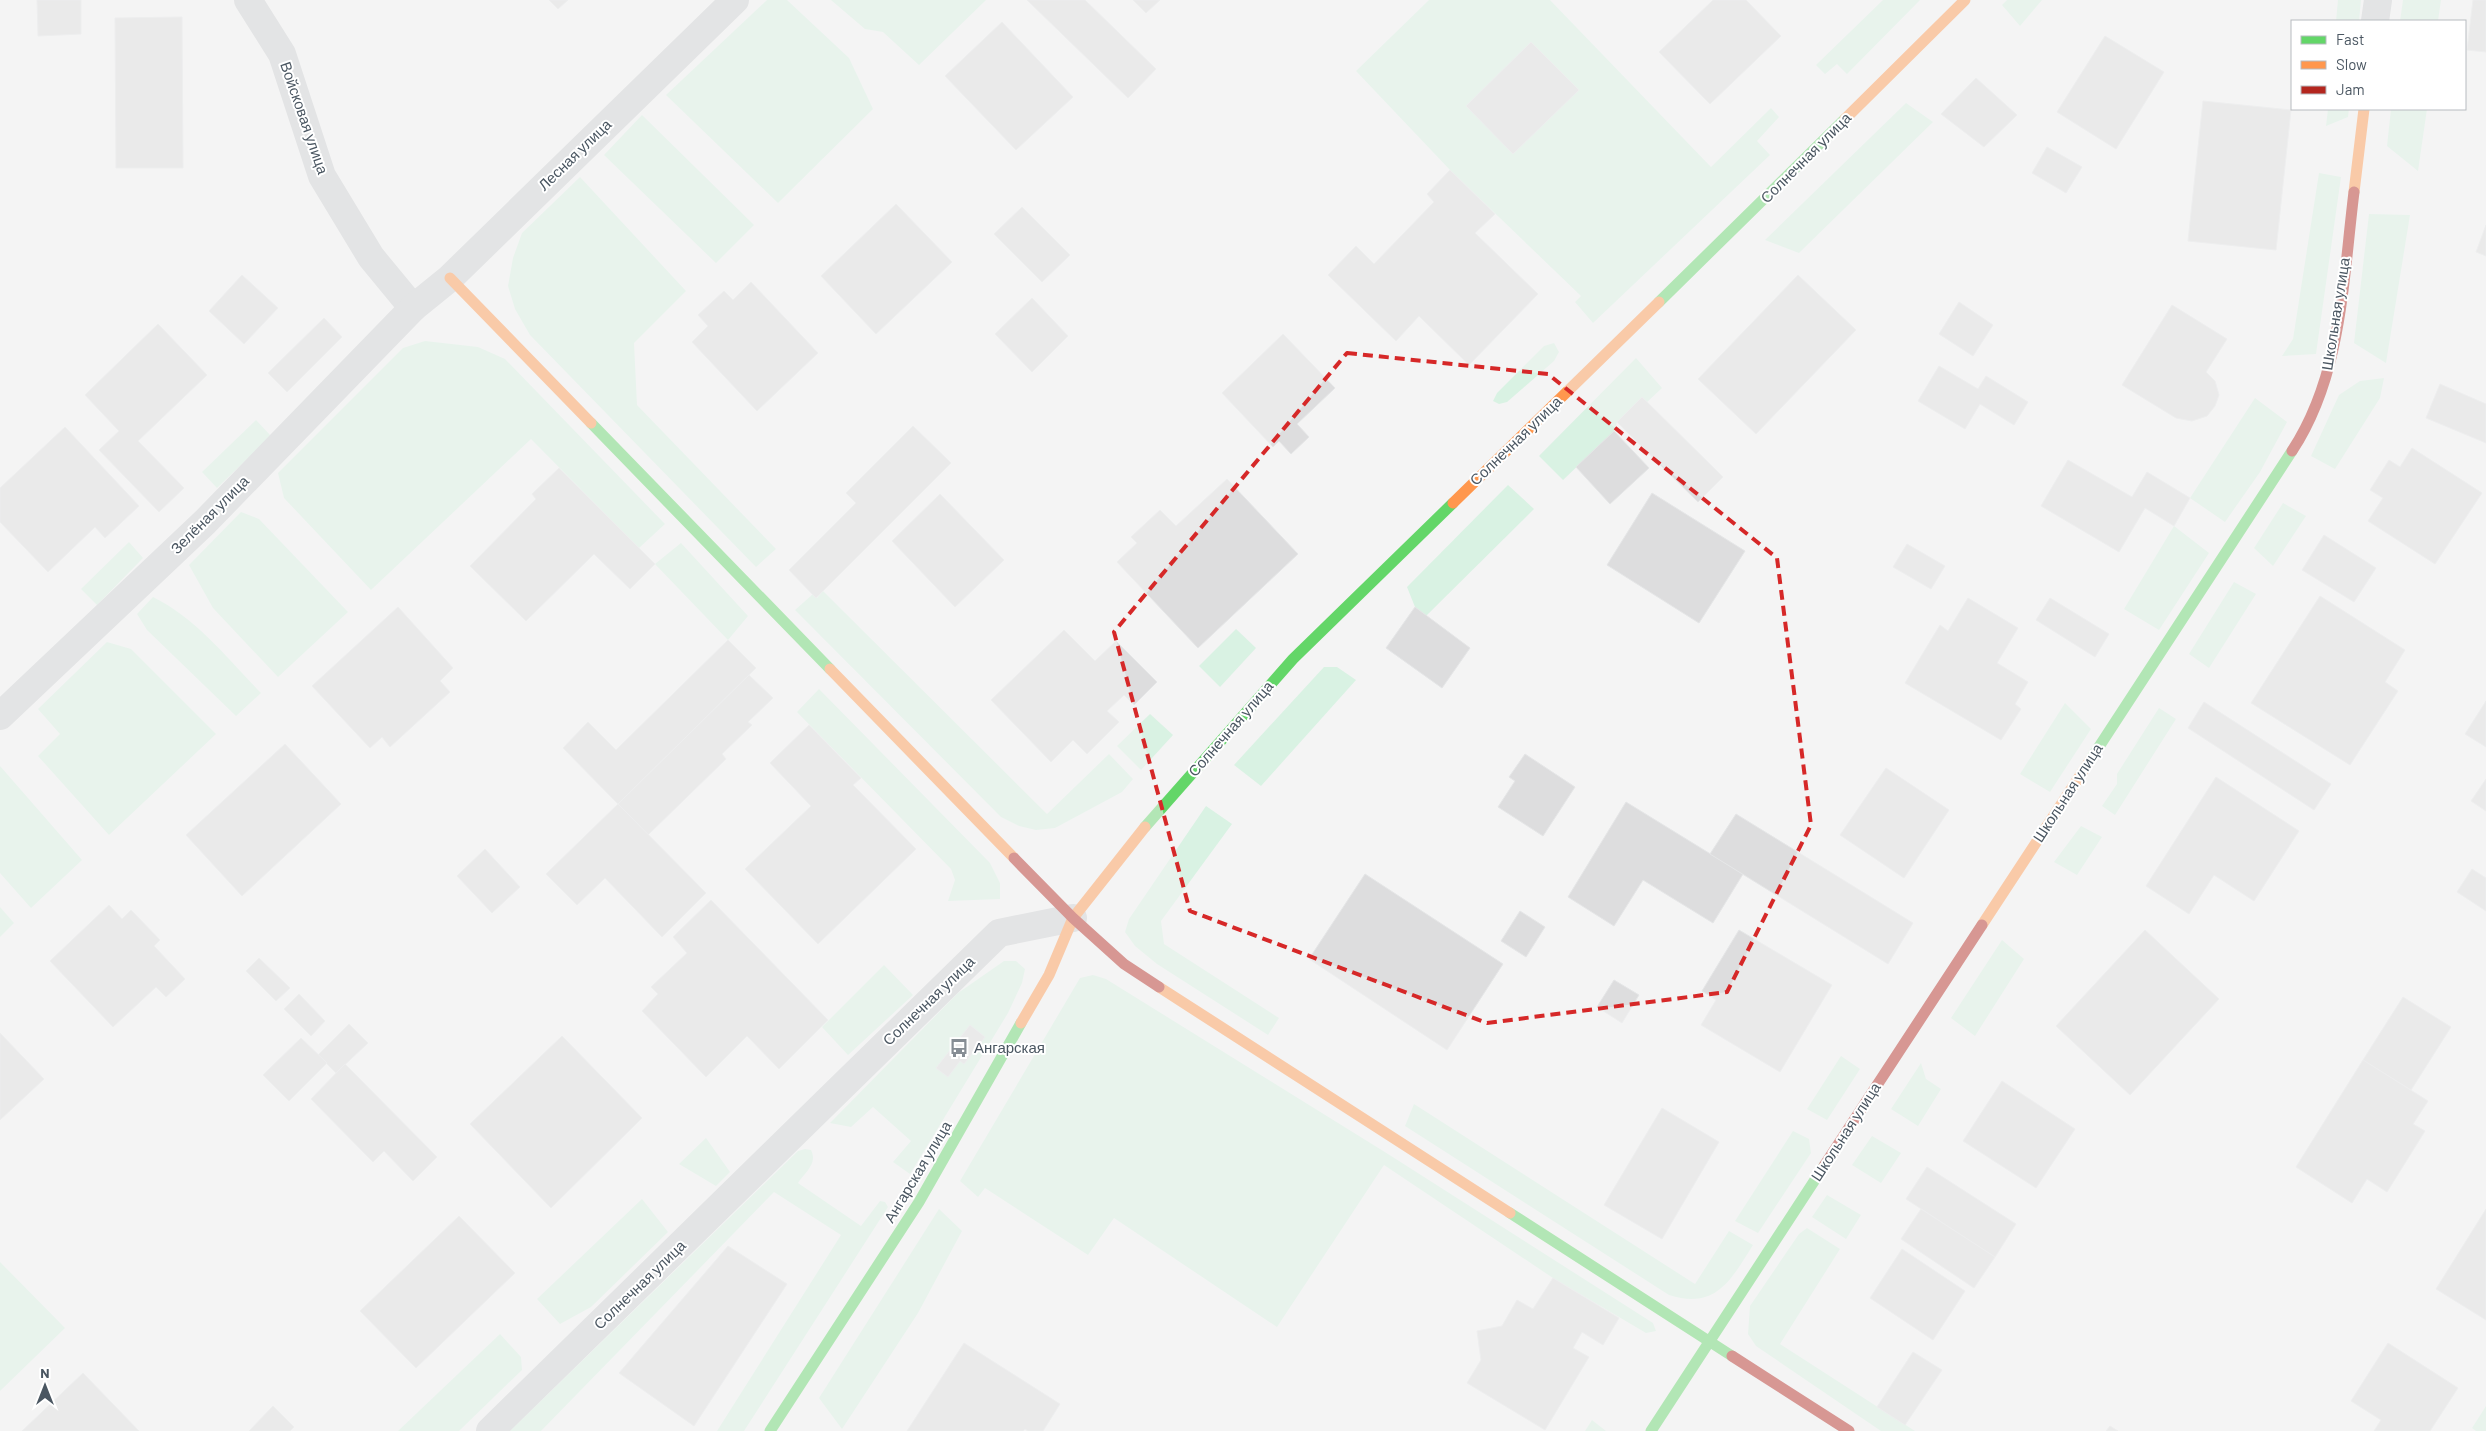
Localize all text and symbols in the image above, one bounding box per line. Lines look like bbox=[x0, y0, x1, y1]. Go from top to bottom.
legend bbox=[2291, 20, 2466, 110]
text: Fast bbox=[2336, 30, 2364, 48]
text: Slow bbox=[2336, 55, 2367, 73]
street label: Войсковая улица bbox=[277, 59, 333, 177]
text: Jam bbox=[2336, 80, 2365, 98]
street label: Солнечная улица bbox=[1756, 108, 1855, 206]
street label: Лесная улица bbox=[534, 114, 615, 194]
street label: Школьная улица bbox=[2317, 255, 2353, 372]
street label: Солнечная улица bbox=[1466, 391, 1565, 489]
street label: Зелёная улица bbox=[167, 471, 253, 557]
street label: Солнечная улица bbox=[1184, 676, 1277, 780]
street label: Школьная улица bbox=[2029, 739, 2106, 845]
street label: Солнечная улица bbox=[879, 951, 978, 1049]
bus stop icon: Ангарская bbox=[948, 1037, 970, 1059]
place label: Ангарская bbox=[974, 1038, 1045, 1056]
street label: Школьная улица bbox=[1807, 1078, 1884, 1184]
street label: Ангарская улица bbox=[880, 1117, 955, 1226]
street label: Солнечная улица bbox=[590, 1235, 689, 1333]
north arrow bbox=[20, 1361, 70, 1411]
text: N bbox=[40, 1364, 50, 1381]

